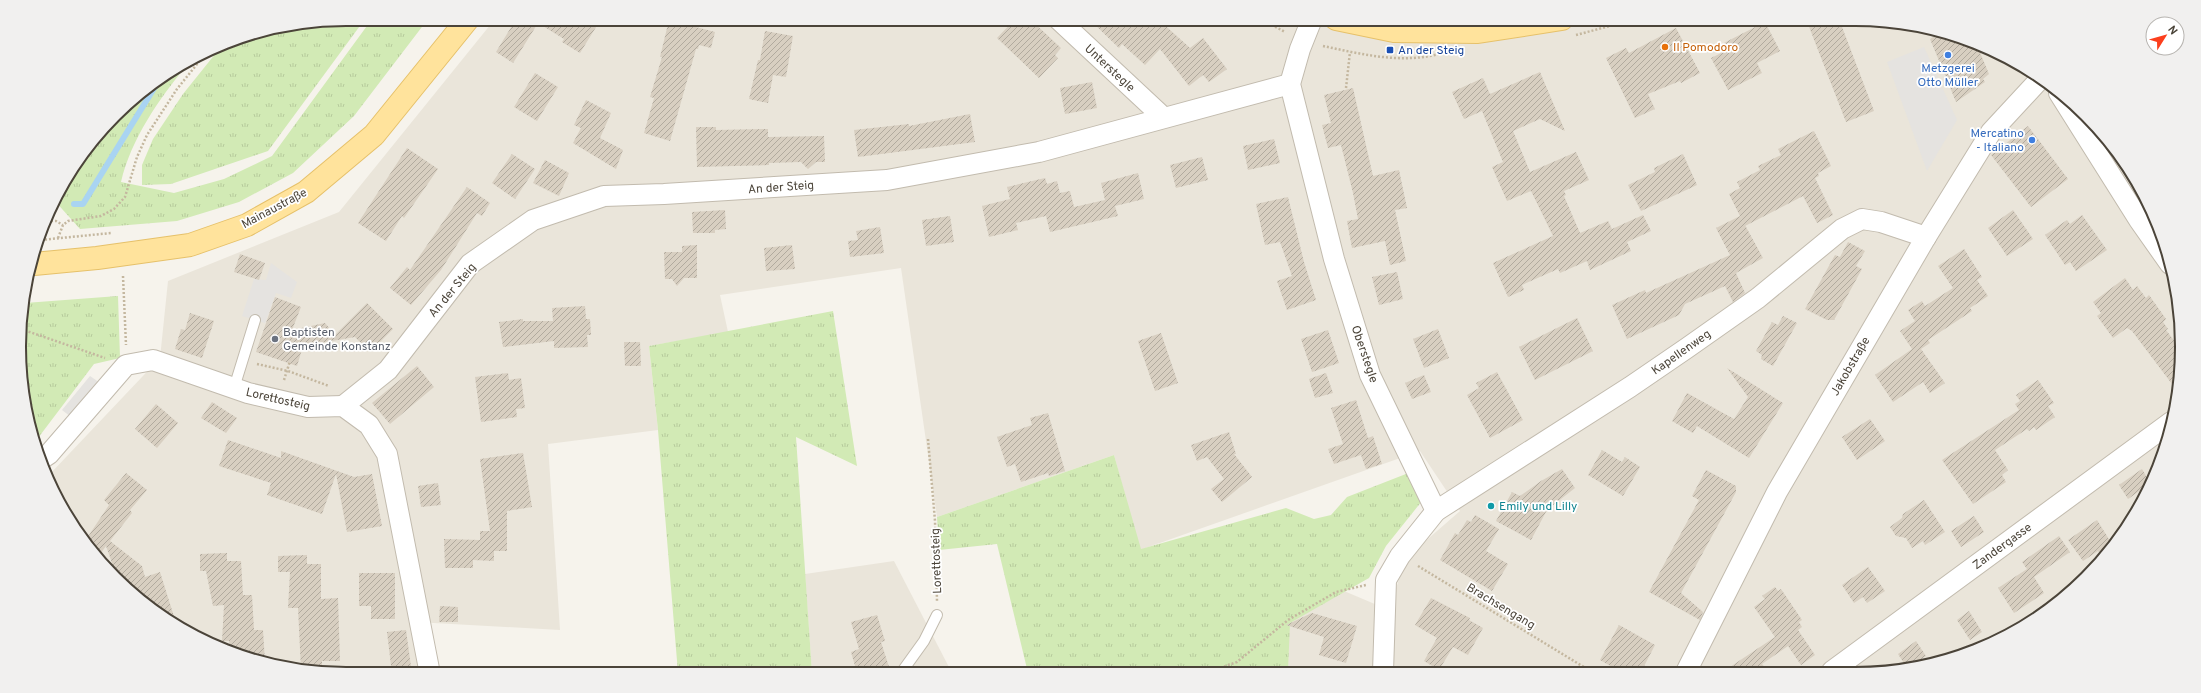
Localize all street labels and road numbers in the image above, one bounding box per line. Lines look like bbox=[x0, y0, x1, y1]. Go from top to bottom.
street label: Unterstegle bbox=[1081, 41, 1138, 96]
street label: An der Steig bbox=[747, 178, 815, 198]
street label: Mainaustraße bbox=[239, 185, 310, 233]
street label: An der Steig bbox=[425, 260, 480, 321]
street label: Oberstegle bbox=[1347, 323, 1381, 385]
street label: Kapellenweg bbox=[1649, 326, 1714, 379]
street label: Jakobstraße bbox=[1828, 334, 1874, 399]
street label: Lorettosteig bbox=[244, 385, 312, 415]
street label: Zandergasse bbox=[1970, 520, 2035, 574]
street label: Lorettosteig bbox=[928, 528, 946, 594]
street label: Brachsengang bbox=[1463, 580, 1538, 634]

